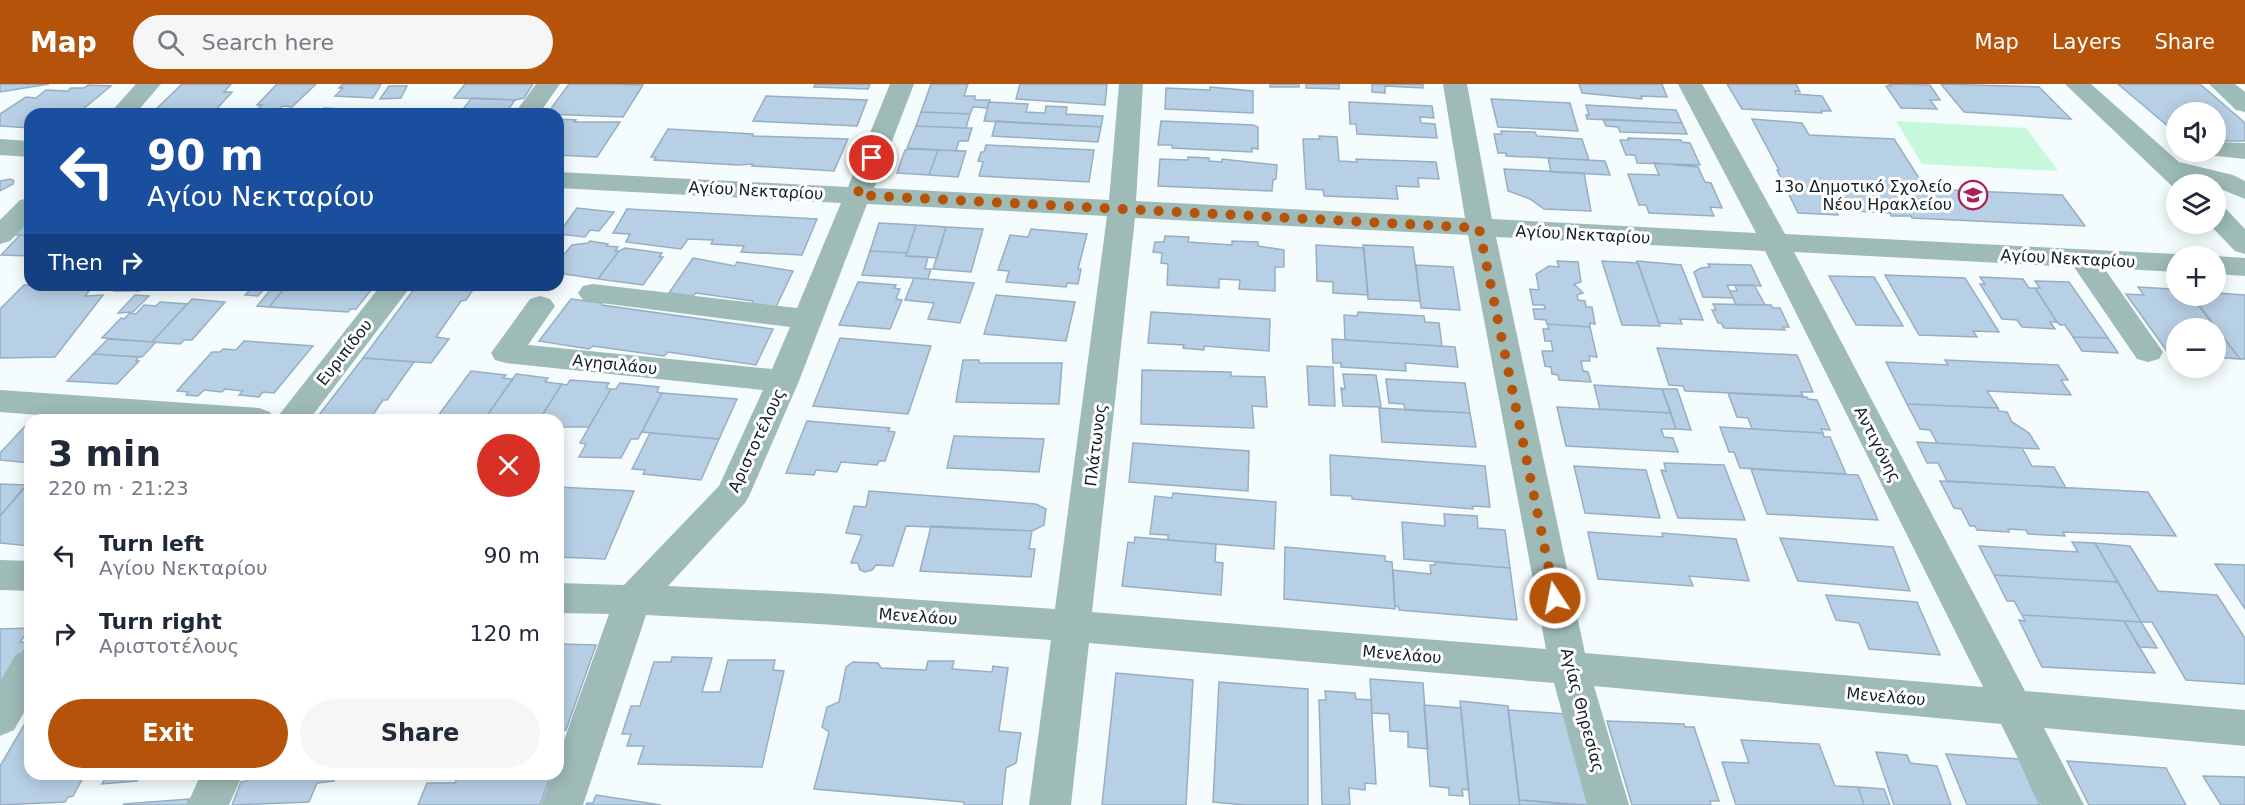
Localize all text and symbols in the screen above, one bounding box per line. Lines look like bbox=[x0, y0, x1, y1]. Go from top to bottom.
search box bbox=[133, 15, 553, 69]
text: Map bbox=[30, 26, 97, 59]
icon: search bbox=[154, 26, 187, 59]
text: Search here bbox=[202, 30, 334, 55]
text: Map bbox=[1975, 30, 2019, 54]
text: Layers bbox=[2052, 30, 2121, 54]
text: Share bbox=[2154, 30, 2215, 54]
map controls bbox=[2166, 102, 2226, 378]
button: sound bbox=[2166, 102, 2226, 162]
text: 90 m bbox=[147, 131, 264, 180]
icon: left bbox=[48, 132, 126, 210]
pin bbox=[846, 132, 897, 183]
icon: arrive bbox=[855, 141, 888, 174]
button: layers bbox=[2166, 174, 2226, 234]
street label: Αγίου Νεκταρίου bbox=[688, 177, 824, 204]
place label: 13ο Δημοτικό Σχολείο Νέου Ηρακλείου bbox=[1774, 177, 1952, 214]
school or university icon: 13ο Δημοτικό Σχολείο Νέου Ηρακλείου bbox=[1957, 179, 1989, 211]
text: Αγίου Νεκταρίου bbox=[147, 181, 374, 212]
street label: Αγίου Νεκταρίου bbox=[1515, 221, 1651, 248]
street label: Αγίου Νεκταρίου bbox=[2000, 245, 2136, 272]
icon: right bbox=[115, 246, 148, 279]
button: + bbox=[2166, 246, 2226, 306]
text: Then bbox=[48, 250, 103, 275]
street label: Ευριπίδου bbox=[313, 315, 376, 389]
button: − bbox=[2166, 318, 2226, 378]
street label: Αγησιλάου bbox=[572, 351, 658, 378]
street label: Αριστοτέλους bbox=[724, 385, 789, 495]
street label: Πλάτωνος bbox=[1081, 403, 1110, 488]
street label: Αντιγόνης bbox=[1850, 403, 1905, 485]
text: 3 min bbox=[48, 433, 161, 474]
button: close bbox=[477, 434, 540, 497]
text: 220 m · 21:23 bbox=[48, 476, 189, 500]
text: Turn left bbox=[99, 531, 204, 556]
icon: left bbox=[48, 539, 81, 572]
text: 90 m bbox=[484, 543, 540, 568]
text: Αγίου Νεκταρίου bbox=[99, 556, 268, 580]
position arrow bbox=[1523, 566, 1587, 630]
street label: Μενελάου bbox=[878, 604, 958, 629]
text: Turn right bbox=[99, 609, 222, 634]
icon: right bbox=[48, 617, 81, 650]
text: 120 m bbox=[470, 621, 540, 646]
text: Αριστοτέλους bbox=[99, 634, 239, 658]
street label: Μενελάου bbox=[1362, 642, 1442, 667]
street label: Αγίας Θηρεσίας bbox=[1557, 646, 1608, 774]
street label: Μενελάου bbox=[1846, 684, 1926, 709]
button: Exit bbox=[48, 699, 288, 768]
button: Share bbox=[300, 699, 540, 768]

